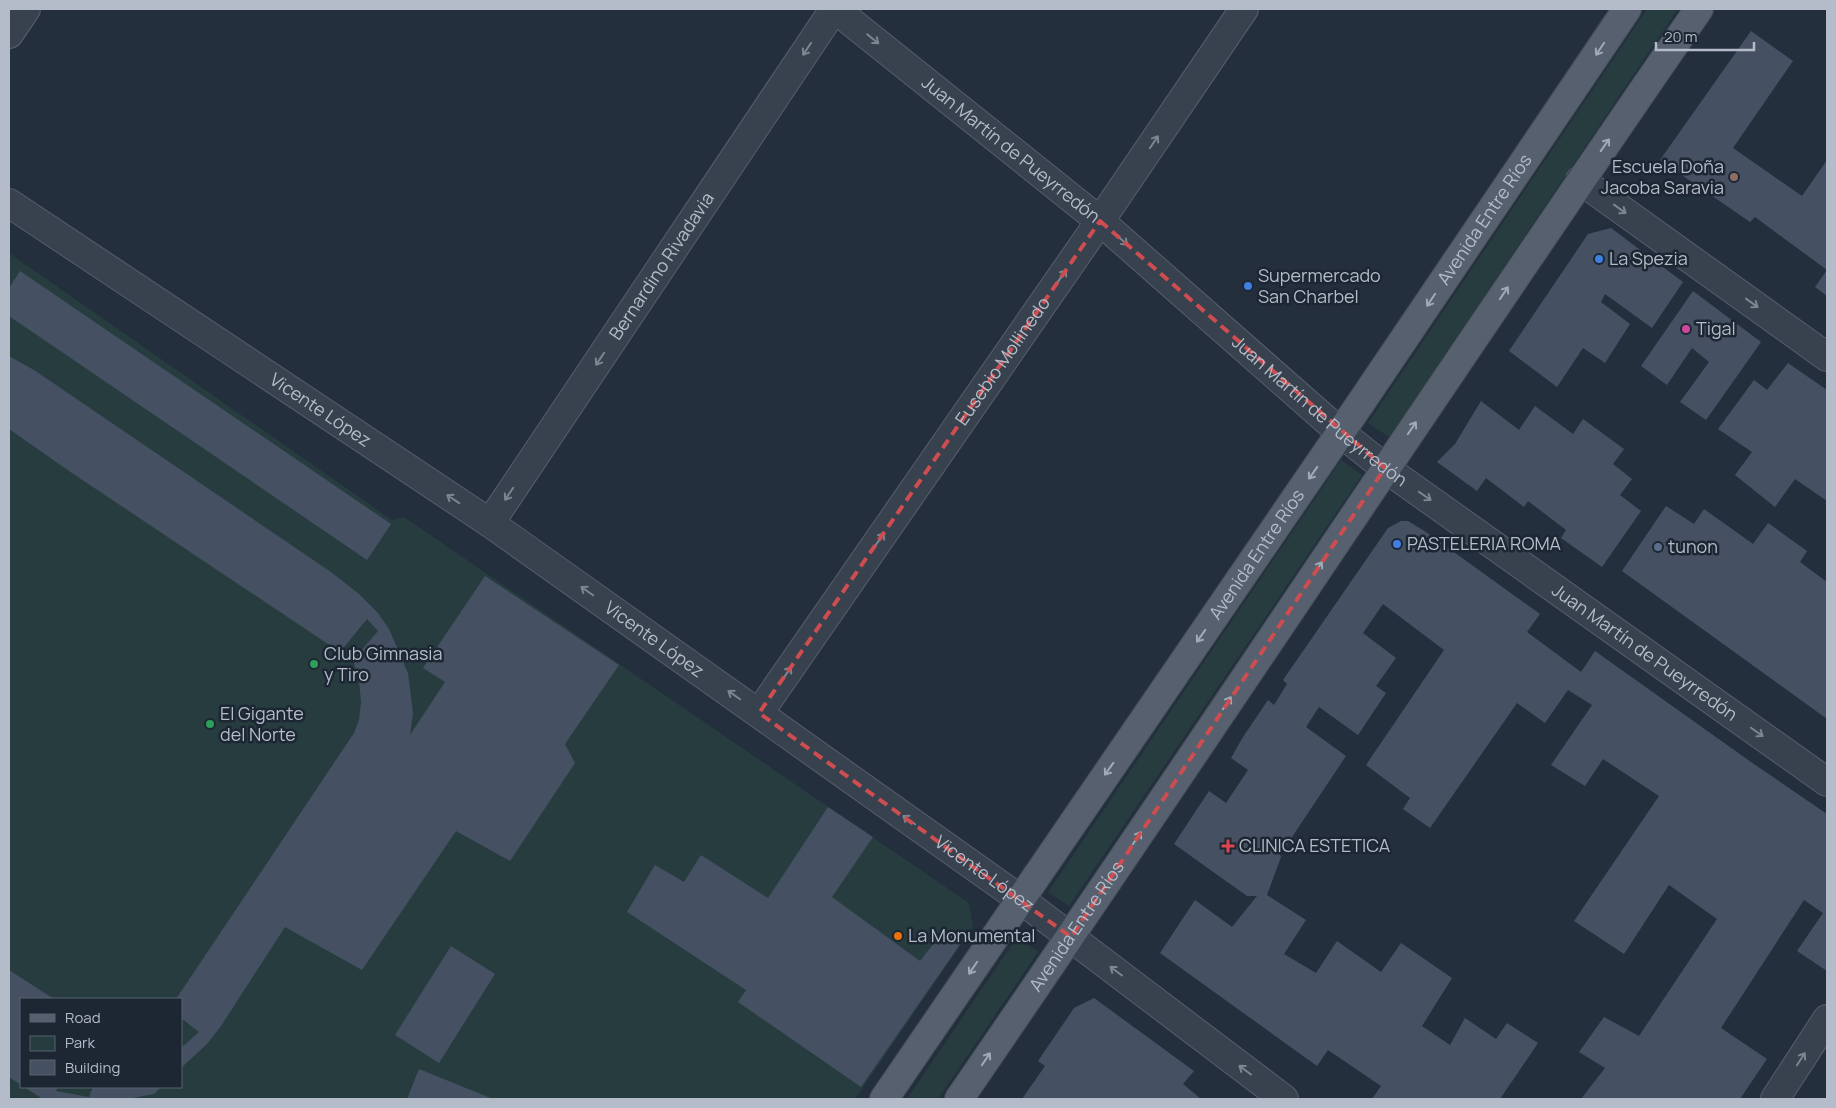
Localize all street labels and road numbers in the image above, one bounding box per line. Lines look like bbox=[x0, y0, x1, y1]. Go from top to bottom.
street label: Juan Martín de Pueyrredón bbox=[917, 70, 1106, 228]
street label: Avenida Entre Ríos bbox=[1431, 149, 1537, 289]
street label: Bernardino Rivadavia bbox=[603, 187, 719, 344]
street label: Eusebio Mollinedo bbox=[949, 292, 1055, 430]
street label: Juan Martín de Pueyrredón bbox=[1227, 330, 1413, 491]
street label: Vicente López bbox=[266, 367, 376, 452]
street label: Avenida Entre Ríos bbox=[1203, 484, 1309, 624]
street label: Juan Martín de Pueyrredón bbox=[1548, 577, 1743, 726]
street label: Vicente López bbox=[600, 595, 709, 682]
street label: Vicente López bbox=[930, 829, 1040, 917]
street label: Avenida Entre Ríos bbox=[1023, 856, 1129, 996]

